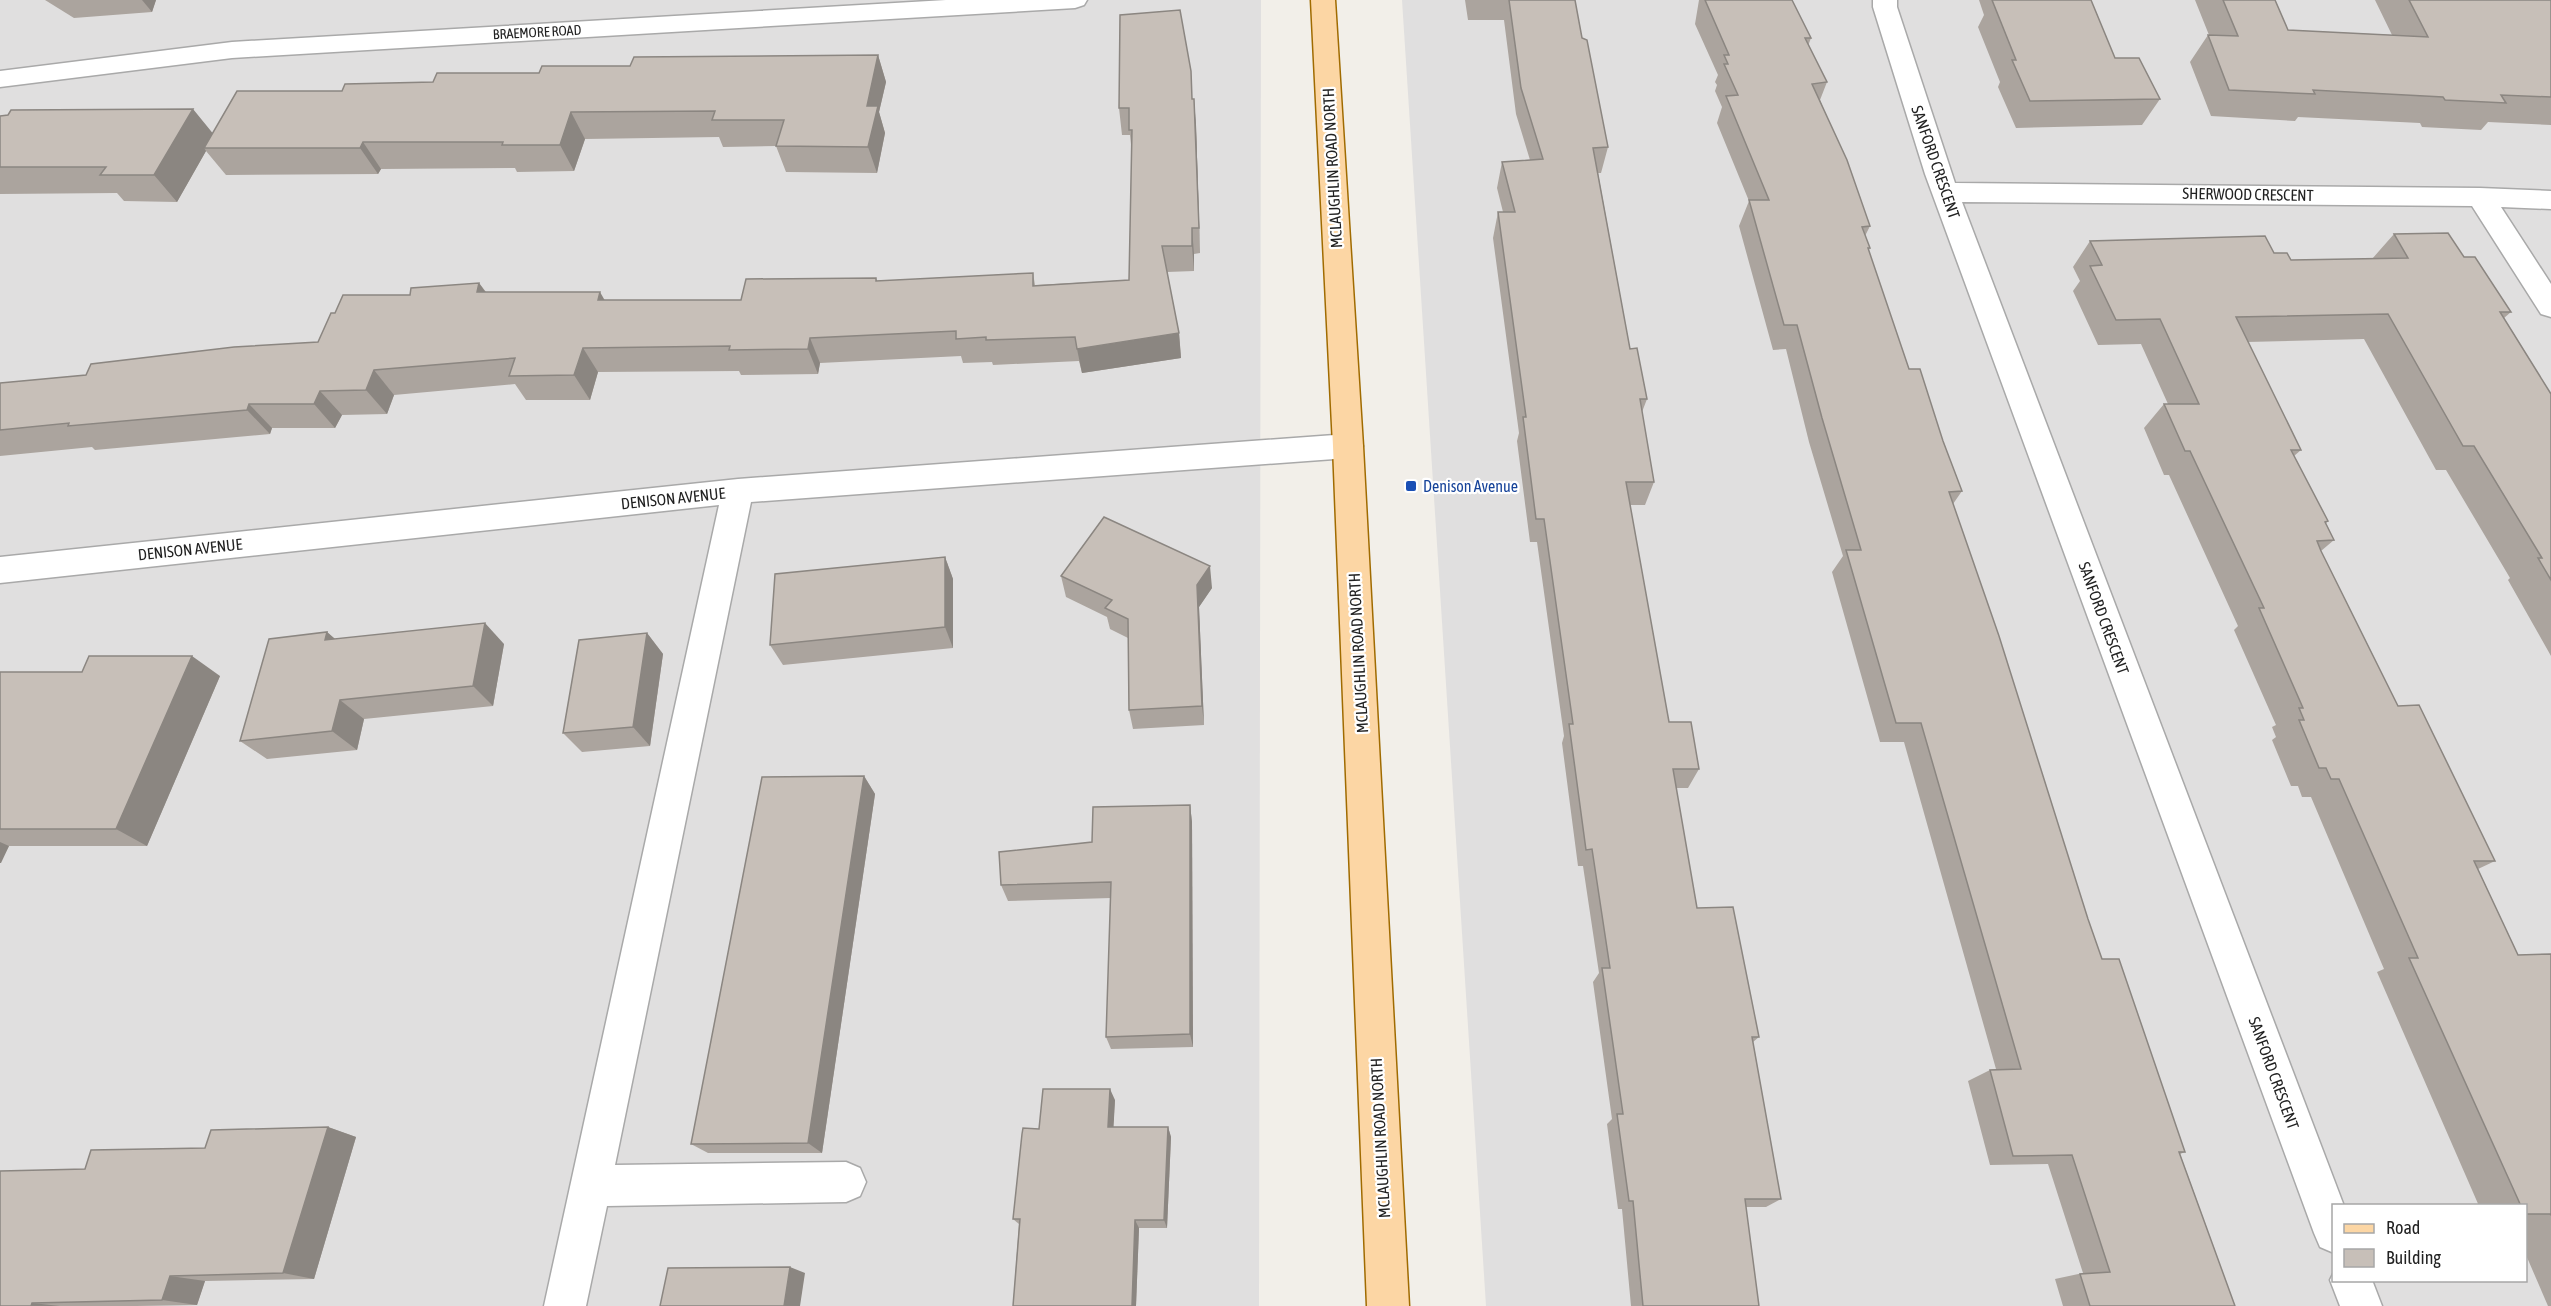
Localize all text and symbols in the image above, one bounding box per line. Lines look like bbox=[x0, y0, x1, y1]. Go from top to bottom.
street label: BRAEMORE ROAD bbox=[492, 22, 582, 42]
street label: MCLAUGHLIN ROAD NORTH bbox=[1319, 87, 1345, 249]
street label: SANFORD CRESCENT bbox=[1908, 103, 1964, 221]
street label: SHERWOOD CRESCENT bbox=[2182, 184, 2314, 204]
place label: Denison Avenue bbox=[1423, 477, 1518, 495]
marker: Denison Avenue bbox=[1404, 479, 1418, 493]
street label: DENISON AVENUE bbox=[620, 484, 726, 512]
street label: DENISON AVENUE bbox=[137, 535, 243, 563]
street label: SANFORD CRESCENT bbox=[2075, 559, 2133, 677]
street label: MCLAUGHLIN ROAD NORTH bbox=[1345, 572, 1371, 734]
street label: SANFORD CRESCENT bbox=[2245, 1014, 2303, 1132]
street label: MCLAUGHLIN ROAD NORTH bbox=[1367, 1057, 1393, 1219]
legend bbox=[2332, 1204, 2527, 1282]
text: Road bbox=[2386, 1217, 2420, 1238]
text: Building bbox=[2386, 1247, 2441, 1268]

